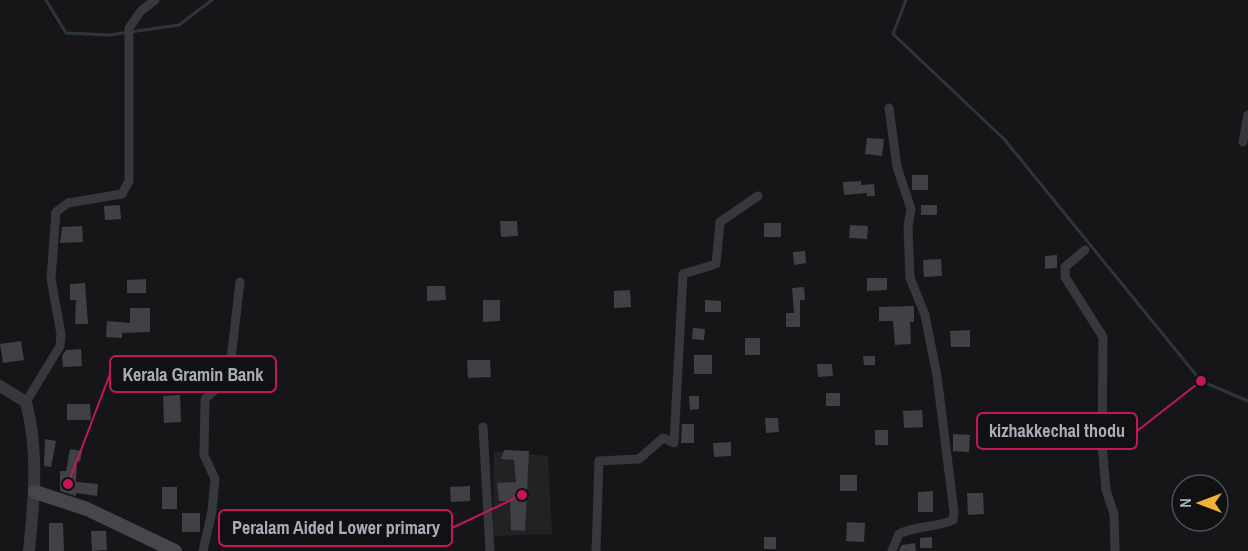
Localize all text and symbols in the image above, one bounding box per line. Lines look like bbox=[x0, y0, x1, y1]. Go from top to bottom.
callout: Kerala Gramin Bank bbox=[110, 356, 276, 392]
text: Kerala Gramin Bank bbox=[122, 362, 264, 387]
callout: kizhakkechal thodu bbox=[977, 413, 1137, 449]
text: kizhakkechal thodu bbox=[989, 418, 1125, 443]
north arrow bbox=[1170, 473, 1230, 533]
text: N bbox=[1174, 498, 1196, 508]
callout: Peralam Aided Lower primary bbox=[219, 510, 452, 546]
text: Peralam Aided Lower primary bbox=[232, 515, 441, 540]

